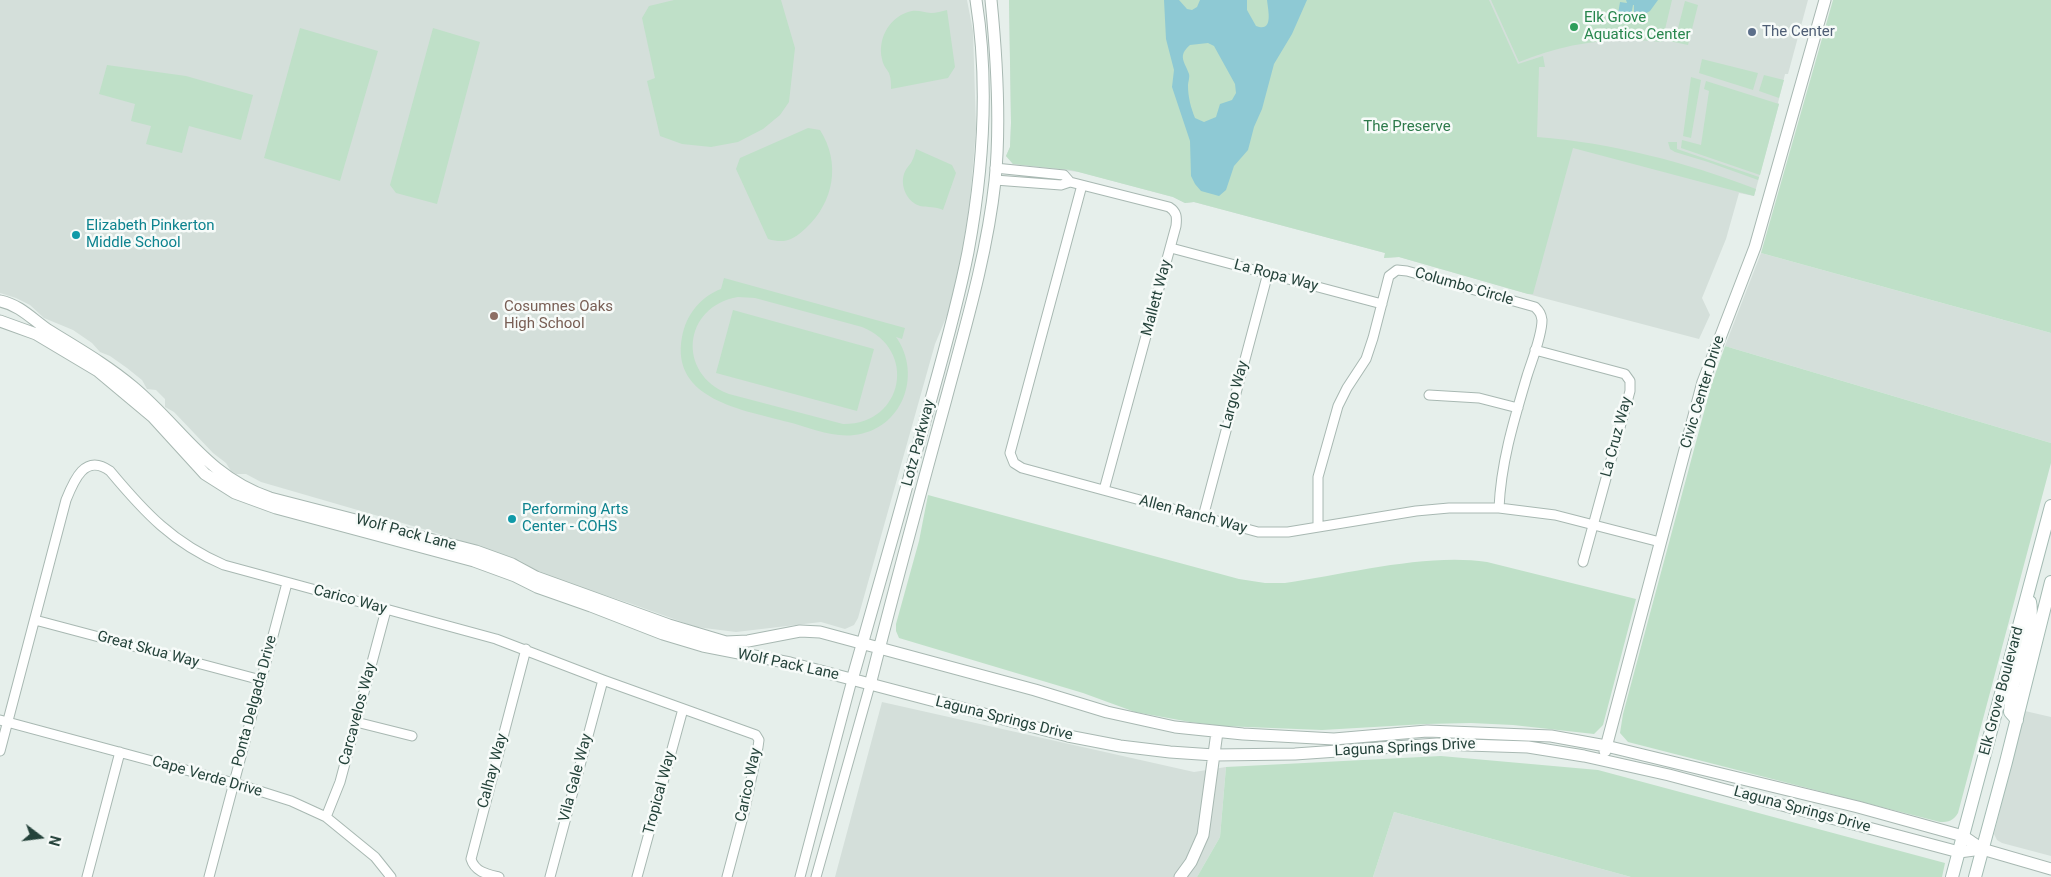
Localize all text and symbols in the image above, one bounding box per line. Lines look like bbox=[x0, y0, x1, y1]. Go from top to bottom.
place label: Elk Grove Aquatics Center bbox=[1584, 9, 1691, 44]
marker: Elk Grove Aquatics Center bbox=[1568, 21, 1580, 33]
place label: The Center bbox=[1762, 23, 1835, 41]
marker: The Center bbox=[1746, 26, 1758, 38]
park label: The Preserve bbox=[1363, 118, 1451, 136]
place label: Elizabeth Pinkerton Middle School bbox=[86, 217, 215, 252]
marker: Elizabeth Pinkerton Middle School bbox=[70, 229, 82, 241]
street label: La Ropa Way bbox=[1232, 256, 1320, 296]
street label: Mallett Way bbox=[1138, 258, 1176, 338]
street label: Columbo Circle bbox=[1413, 264, 1515, 310]
place label: Cosumnes Oaks High School bbox=[504, 298, 613, 333]
marker: Cosumnes Oaks High School bbox=[488, 310, 500, 322]
street label: Civic Center Drive bbox=[1677, 333, 1729, 451]
street label: Largo Way bbox=[1217, 359, 1253, 431]
street label: La Cruz Way bbox=[1598, 395, 1636, 479]
street label: Lotz Parkway bbox=[899, 398, 939, 488]
street label: Allen Ranch Way bbox=[1137, 492, 1249, 538]
place label: Performing Arts Center - COHS bbox=[522, 501, 628, 536]
street label: Wolf Pack Lane bbox=[354, 511, 458, 555]
marker: Performing Arts Center - COHS bbox=[506, 513, 518, 525]
street label: Carico Way bbox=[311, 582, 389, 618]
street label: Elk Grove Boulevard bbox=[1976, 625, 2028, 757]
street label: Great Skua Way bbox=[95, 628, 201, 672]
street label: Ponta Delgada Drive bbox=[229, 633, 281, 769]
street label: Wolf Pack Lane bbox=[736, 645, 840, 685]
street label: Carcavelos Way bbox=[336, 661, 380, 767]
street label: Laguna Springs Drive bbox=[933, 693, 1075, 745]
street label: Calhay Way bbox=[474, 732, 512, 810]
street label: Vila Gale Way bbox=[556, 732, 596, 824]
street label: Laguna Springs Drive bbox=[1334, 735, 1476, 761]
street label: Carico Way bbox=[732, 746, 766, 824]
street label: Tropical Way bbox=[640, 749, 680, 837]
street label: Cape Verde Drive bbox=[150, 753, 264, 801]
street label: Laguna Springs Drive bbox=[1732, 783, 1872, 837]
north arrow bbox=[15, 812, 65, 862]
text: N bbox=[45, 834, 63, 848]

